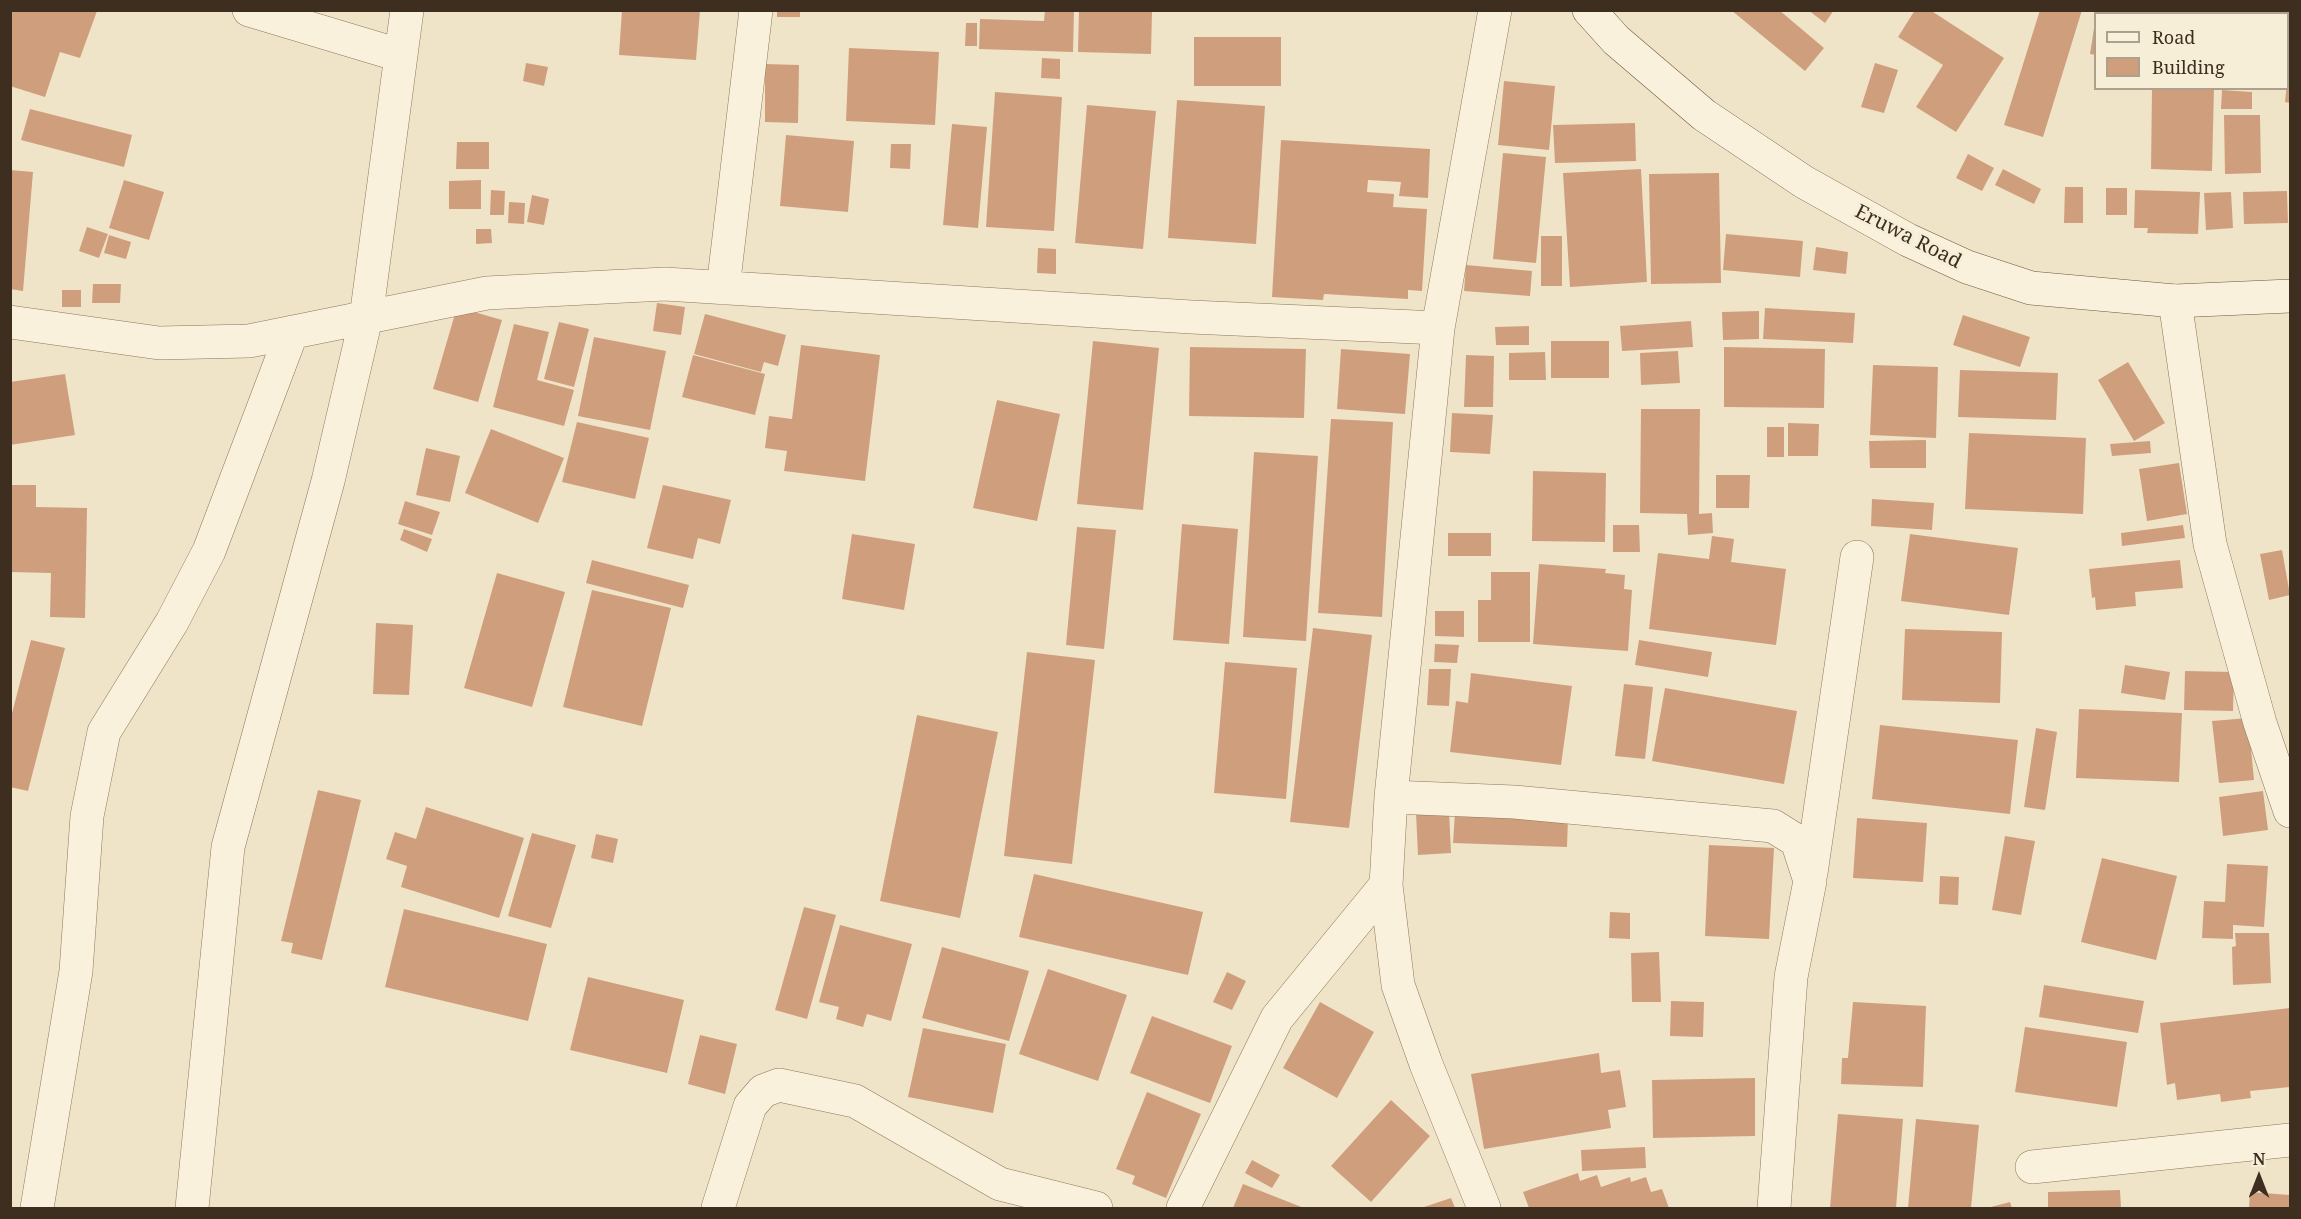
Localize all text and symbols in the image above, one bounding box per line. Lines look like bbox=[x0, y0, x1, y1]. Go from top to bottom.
legend bbox=[2094, 12, 2289, 90]
text: Road bbox=[2152, 25, 2195, 49]
text: Building bbox=[2152, 55, 2225, 79]
street label: Eruwa Road bbox=[1851, 200, 1965, 274]
north arrow bbox=[2229, 1147, 2289, 1207]
text: N bbox=[2253, 1148, 2265, 1170]

